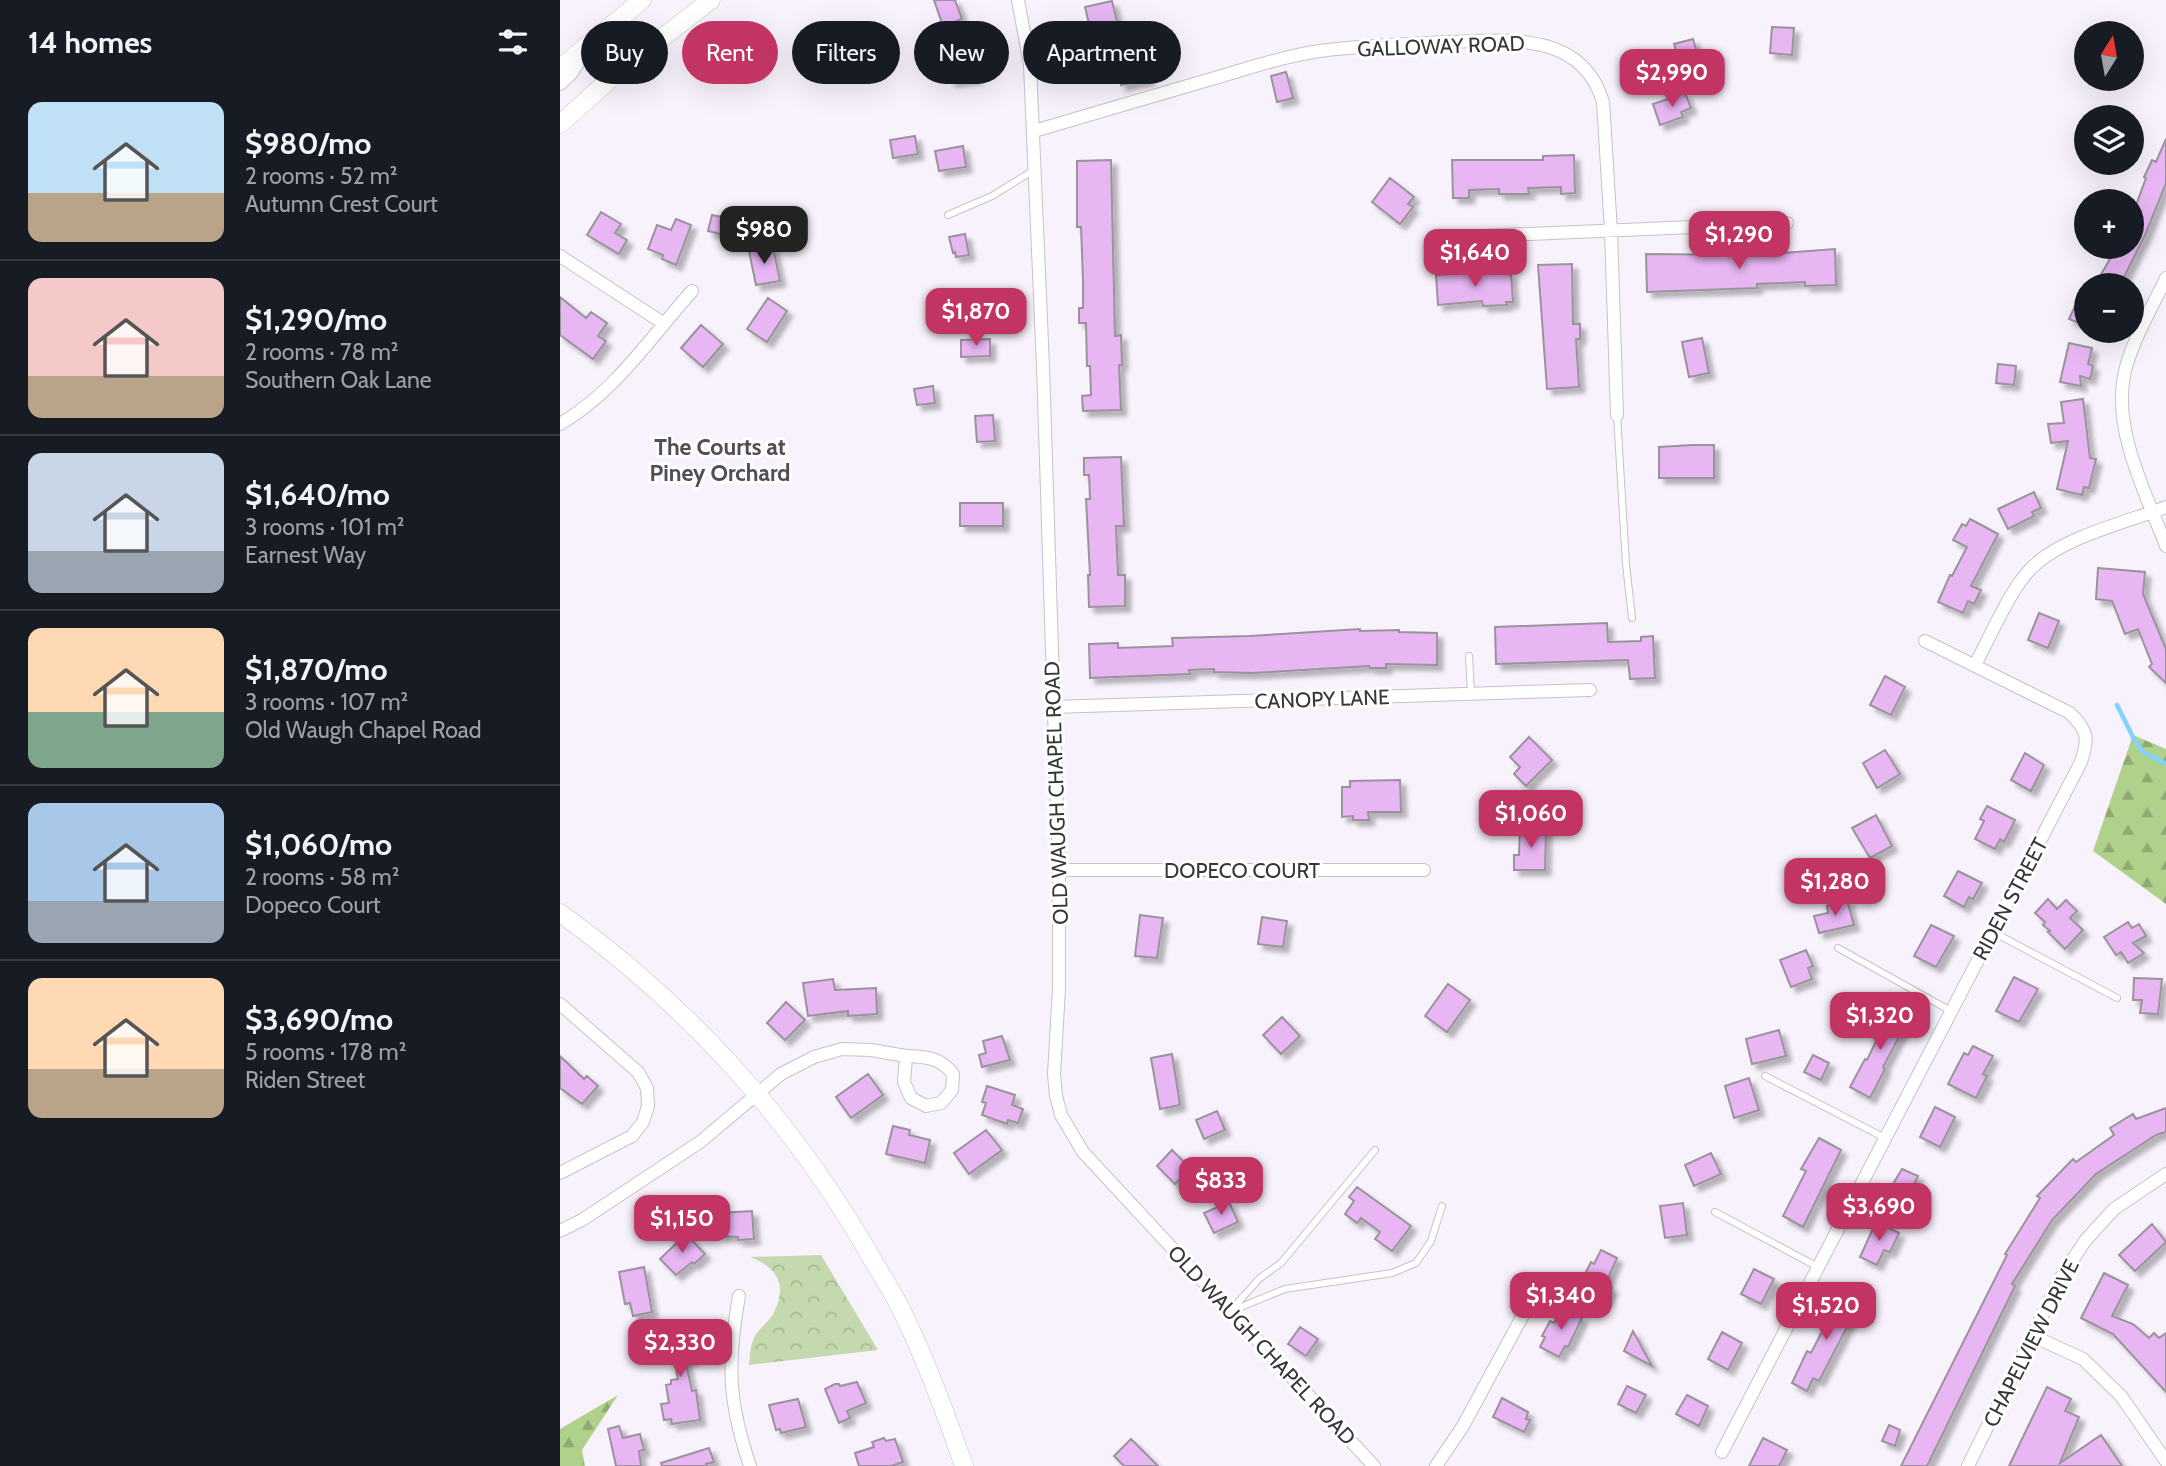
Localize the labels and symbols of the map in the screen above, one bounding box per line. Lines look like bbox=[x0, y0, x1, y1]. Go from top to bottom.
north arrow bbox=[2074, 21, 2144, 91]
street label: GALLOWAY ROAD bbox=[1357, 31, 1525, 61]
pin: $2,990 bbox=[1615, 50, 1729, 109]
pin: $980 bbox=[723, 206, 805, 266]
pin: $1,290 bbox=[1682, 212, 1796, 271]
pin: $1,640 bbox=[1418, 230, 1532, 289]
pin: $1,870 bbox=[919, 288, 1033, 348]
district label: The Courts at Piney Orchard bbox=[650, 433, 790, 487]
street label: OLD WAUGH CHAPEL ROAD bbox=[1039, 661, 1073, 925]
street label: CANOPY LANE bbox=[1254, 684, 1390, 714]
pin: $1,060 bbox=[1474, 790, 1588, 850]
street label: RIDEN STREET bbox=[1967, 834, 2053, 964]
street label: DOPECO COURT bbox=[1164, 858, 1320, 883]
pin: $1,280 bbox=[1778, 858, 1892, 918]
pin: $1,320 bbox=[1823, 992, 1937, 1052]
pin: $833 bbox=[1180, 1158, 1262, 1217]
pin: $3,690 bbox=[1822, 1184, 1936, 1243]
pin: $1,150 bbox=[625, 1196, 739, 1255]
street label: OLD WAUGH CHAPEL ROAD bbox=[1163, 1240, 1361, 1450]
street label: CHAPELVIEW DRIVE bbox=[1978, 1255, 2084, 1431]
pin: $1,340 bbox=[1504, 1272, 1618, 1332]
pin: $1,520 bbox=[1769, 1282, 1883, 1342]
pin: $2,330 bbox=[623, 1320, 737, 1379]

